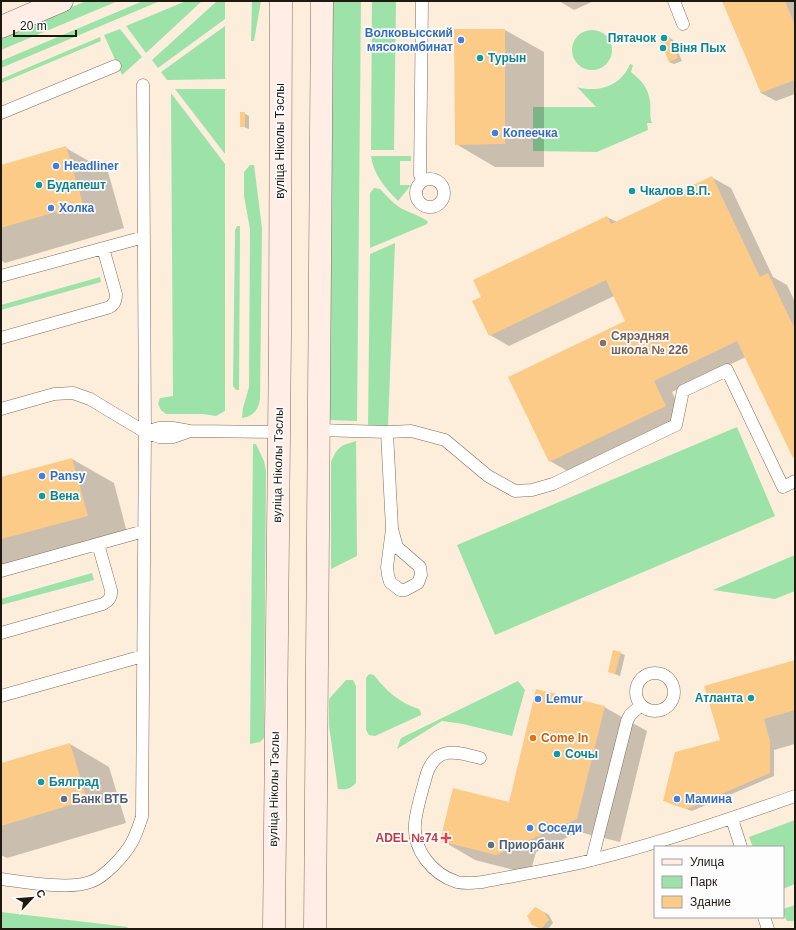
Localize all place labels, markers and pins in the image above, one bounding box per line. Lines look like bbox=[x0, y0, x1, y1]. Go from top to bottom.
place label: Волковысский мясокомбинат bbox=[365, 26, 453, 54]
place label: Пятачок bbox=[608, 31, 657, 45]
marker: Пятачок bbox=[659, 33, 669, 43]
marker: Волковысский мясокомбинат bbox=[456, 35, 466, 45]
place label: Віня Пых bbox=[671, 41, 726, 55]
marker: Віня Пых bbox=[658, 43, 668, 53]
place label: Турын bbox=[488, 51, 526, 65]
marker: Турын bbox=[475, 53, 485, 63]
place label: Копеечка bbox=[503, 126, 558, 140]
marker: Копеечка bbox=[490, 128, 500, 138]
place label: Headliner bbox=[64, 159, 119, 173]
marker: Headliner bbox=[51, 161, 61, 171]
place label: Будапешт bbox=[47, 178, 106, 192]
marker: Будапешт bbox=[34, 180, 44, 190]
place label: Чкалов В.П. bbox=[640, 184, 711, 198]
marker: Чкалов В.П. bbox=[627, 186, 637, 196]
place label: Холка bbox=[59, 201, 95, 215]
marker: Холка bbox=[46, 203, 56, 213]
place label: Сярэдняя школа № 226 bbox=[611, 329, 689, 357]
marker: Сярэдняя школа № 226 bbox=[598, 338, 608, 348]
place label: Pansy bbox=[50, 469, 86, 483]
marker: Pansy bbox=[37, 471, 47, 481]
place label: Вена bbox=[50, 489, 80, 503]
marker: Вена bbox=[37, 491, 47, 501]
place label: Атланта bbox=[695, 691, 743, 705]
place label: Lemur bbox=[546, 692, 583, 706]
marker: Атланта bbox=[746, 693, 756, 703]
marker: Lemur bbox=[533, 694, 543, 704]
place label: Come In bbox=[541, 731, 588, 745]
marker: Come In bbox=[528, 733, 538, 743]
place label: Сочы bbox=[565, 747, 598, 761]
marker: Сочы bbox=[552, 749, 562, 759]
place label: Бялград bbox=[49, 775, 99, 789]
marker: Бялград bbox=[36, 777, 46, 787]
place label: Банк ВТБ bbox=[72, 792, 128, 806]
place label: Мамина bbox=[685, 792, 732, 806]
marker: Банк ВТБ bbox=[59, 794, 69, 804]
marker: Мамина bbox=[672, 794, 682, 804]
place label: Соседи bbox=[538, 821, 582, 835]
marker: Соседи bbox=[525, 823, 535, 833]
place label: ADEL №74 bbox=[375, 831, 438, 845]
marker: ADEL №74 bbox=[441, 833, 451, 843]
place label: Приорбанк bbox=[499, 838, 565, 852]
marker: Приорбанк bbox=[486, 840, 496, 850]

